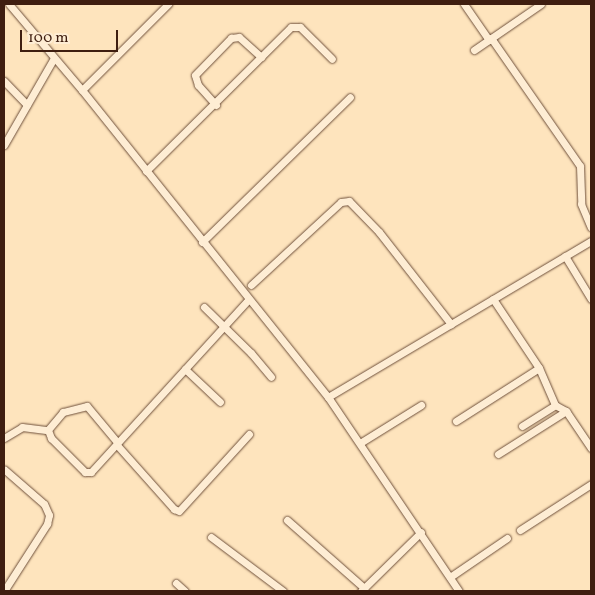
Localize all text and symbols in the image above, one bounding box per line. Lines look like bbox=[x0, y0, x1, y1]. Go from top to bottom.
scale bar bbox=[22, 20, 120, 52]
text: 100 m bbox=[28, 28, 68, 49]

